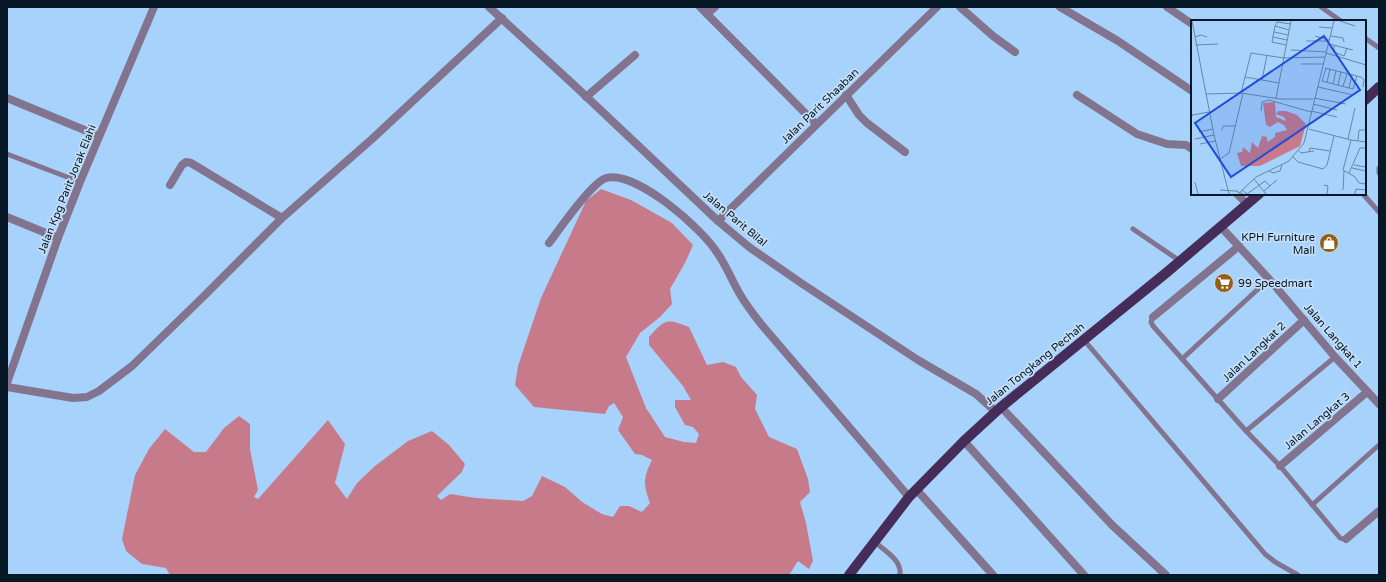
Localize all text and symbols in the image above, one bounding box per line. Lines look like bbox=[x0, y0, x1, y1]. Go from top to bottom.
inset map bbox=[1191, 20, 1366, 195]
street label: Jalan Parit Shaaban bbox=[779, 66, 861, 146]
street label: Jalan Kpg Parit Jorak Elahi bbox=[35, 123, 99, 255]
street label: Jalan Parit Bilal bbox=[701, 189, 769, 249]
place label: KPH Furniture Mall bbox=[1241, 231, 1315, 257]
shop icon: KPH Furniture Mall bbox=[1318, 232, 1340, 254]
supermarket icon: 99 Speedmart bbox=[1213, 272, 1235, 294]
place label: 99 Speedmart bbox=[1238, 277, 1312, 290]
street label: Jalan Langkat 1 bbox=[1301, 301, 1365, 371]
street label: Jalan Langkat 2 bbox=[1220, 319, 1288, 385]
street label: Jalan Tongkang Pechah bbox=[983, 320, 1087, 408]
street label: Jalan Langkat 3 bbox=[1281, 390, 1353, 452]

